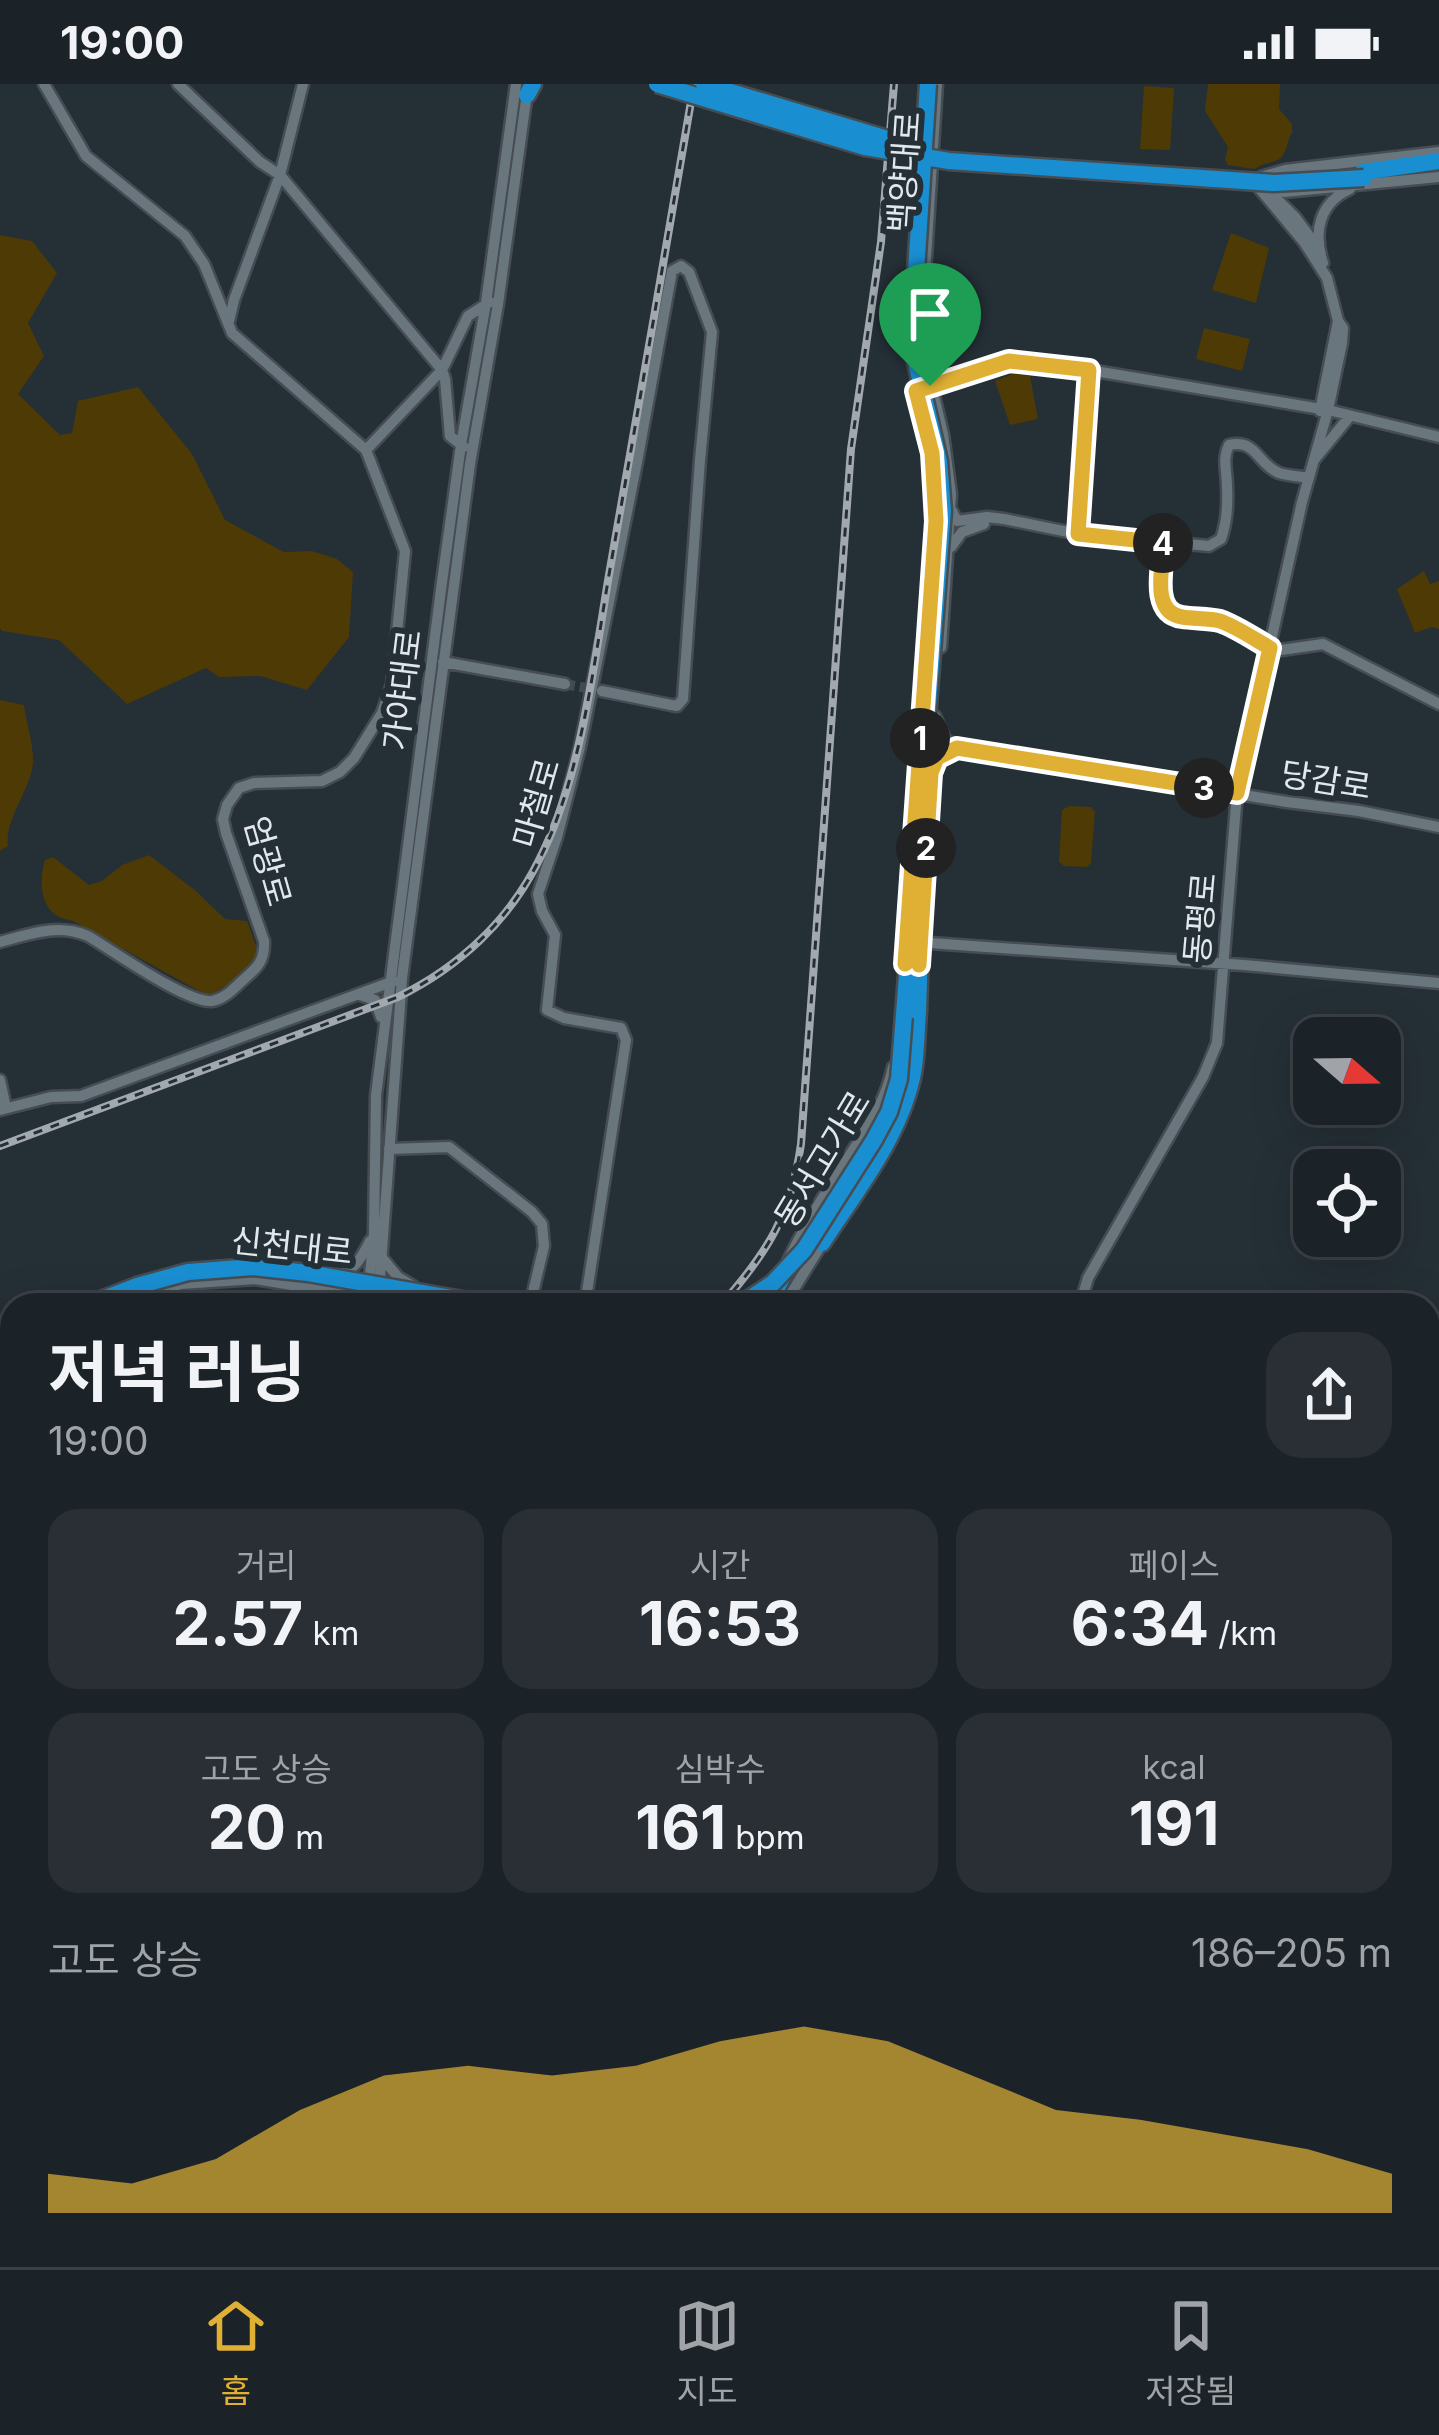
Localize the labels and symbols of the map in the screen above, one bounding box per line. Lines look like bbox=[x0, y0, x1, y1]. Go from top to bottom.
street label: 백양대로 bbox=[880, 110, 928, 234]
pin bbox=[879, 263, 981, 386]
pin: 4 bbox=[1133, 513, 1193, 573]
street label: 가야대로 bbox=[375, 627, 429, 753]
pin: 1 bbox=[890, 708, 950, 768]
street label: 당감로 bbox=[1278, 753, 1374, 807]
street label: 마철로 bbox=[504, 754, 568, 852]
pin: 3 bbox=[1174, 758, 1234, 818]
street label: 엄광로 bbox=[236, 812, 300, 910]
pin: 2 bbox=[896, 818, 956, 878]
street label: 동평로 bbox=[1176, 871, 1224, 965]
north arrow bbox=[1293, 1017, 1401, 1125]
street label: 동서고가로 bbox=[766, 1084, 878, 1234]
street label: 신천대로 bbox=[230, 1220, 354, 1272]

